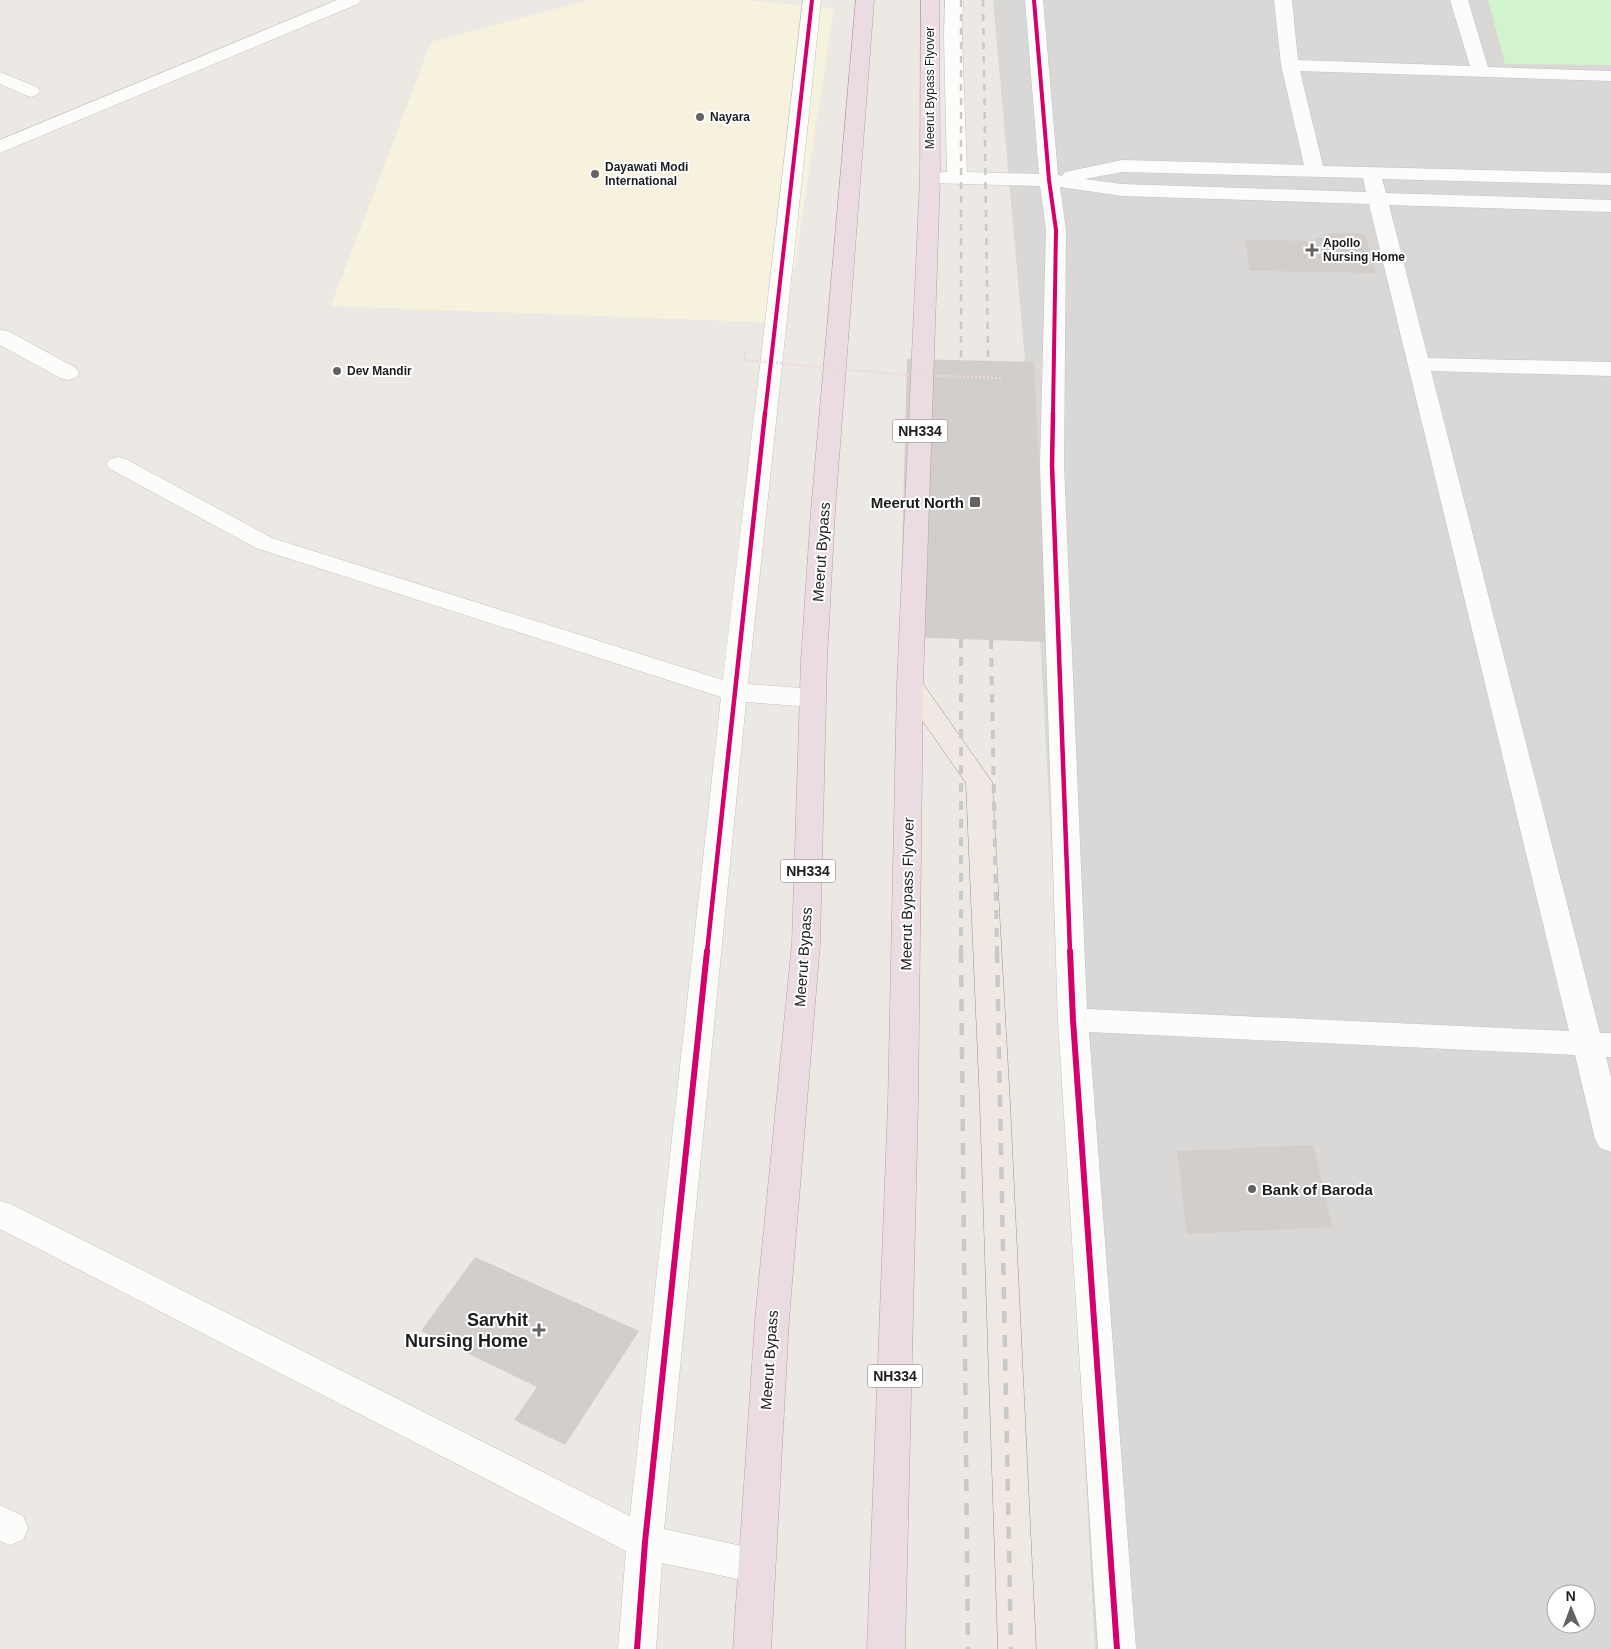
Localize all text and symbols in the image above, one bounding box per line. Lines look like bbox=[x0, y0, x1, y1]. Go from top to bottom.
street label: Meerut Bypass Flyover bbox=[923, 27, 937, 149]
place label: Nayara bbox=[710, 110, 750, 124]
marker: Nayara bbox=[694, 111, 706, 123]
place label: Dayawati Modi International bbox=[605, 160, 688, 188]
marker: Dayawati Modi International bbox=[589, 168, 601, 180]
place label: Apollo Nursing Home bbox=[1323, 236, 1405, 264]
marker: Apollo Nursing Home bbox=[1305, 243, 1319, 257]
place label: Dev Mandir bbox=[347, 364, 412, 378]
marker: Dev Mandir bbox=[331, 365, 343, 377]
road number: NH334 bbox=[892, 420, 948, 442]
place label: Meerut North bbox=[871, 494, 964, 511]
marker: Meerut North bbox=[968, 495, 982, 509]
street label: Meerut Bypass bbox=[809, 502, 833, 602]
street label: Meerut Bypass Flyover bbox=[897, 817, 917, 971]
road number: NH334 bbox=[780, 859, 836, 882]
street label: Meerut Bypass bbox=[791, 907, 815, 1007]
place label: Bank of Baroda bbox=[1262, 1181, 1374, 1198]
marker: Bank of Baroda bbox=[1246, 1183, 1258, 1195]
place label: Sarvhit Nursing Home bbox=[405, 1310, 528, 1351]
street label: Meerut Bypass bbox=[757, 1310, 781, 1410]
marker: Sarvhit Nursing Home bbox=[532, 1323, 546, 1337]
road number: NH334 bbox=[868, 1364, 922, 1388]
north arrow bbox=[1546, 1584, 1596, 1634]
text: N bbox=[1566, 1588, 1576, 1604]

